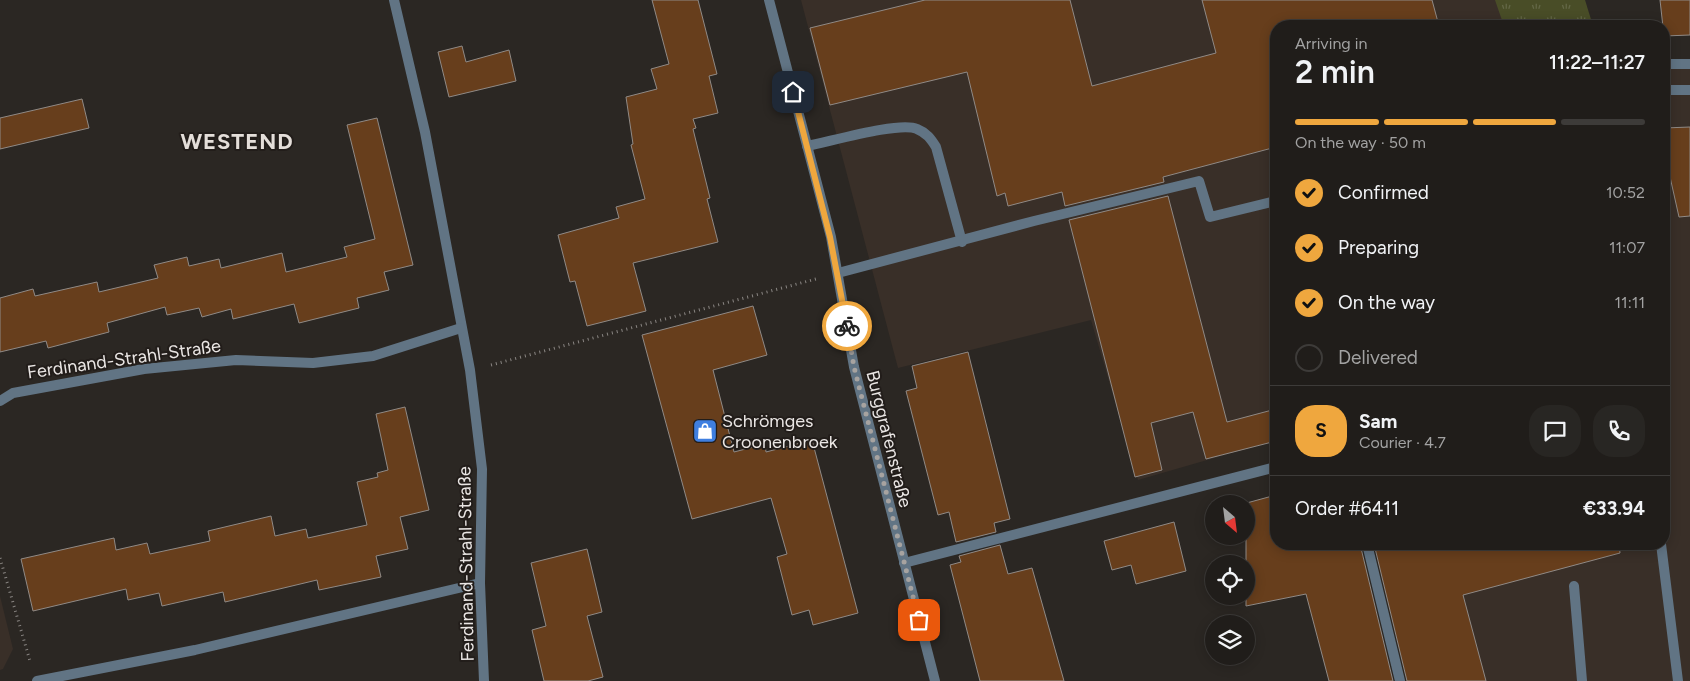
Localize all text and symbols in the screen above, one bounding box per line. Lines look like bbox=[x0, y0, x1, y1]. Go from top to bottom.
text: Arriving in bbox=[1295, 34, 1367, 53]
text: 11:22–11:27 bbox=[1549, 51, 1645, 74]
text: 2 min bbox=[1295, 53, 1375, 91]
pin bbox=[772, 71, 814, 113]
icon: home bbox=[779, 78, 807, 106]
district label: WESTEND bbox=[180, 128, 294, 155]
text: On the way · 50 m bbox=[1295, 133, 1426, 152]
icon: check bbox=[1295, 179, 1323, 207]
text: Confirmed bbox=[1338, 181, 1429, 204]
text: 10:52 bbox=[1606, 183, 1645, 202]
icon: check bbox=[1295, 234, 1323, 262]
text: Preparing bbox=[1338, 236, 1419, 259]
text: 11:07 bbox=[1609, 238, 1645, 257]
icon: check bbox=[1295, 289, 1323, 317]
text: On the way bbox=[1338, 291, 1435, 314]
text: 11:11 bbox=[1615, 293, 1645, 312]
courier bbox=[822, 301, 872, 351]
icon: bike bbox=[833, 312, 861, 340]
street label: Ferdinand-Strahl-Straße bbox=[26, 334, 222, 383]
text: Delivered bbox=[1338, 346, 1418, 369]
street label: Burggrafenstraße bbox=[861, 368, 917, 510]
button: chat bbox=[1529, 405, 1581, 457]
button: phone bbox=[1593, 405, 1645, 457]
place label: Schrömges Croonenbroek bbox=[722, 410, 838, 453]
text: Sam bbox=[1359, 410, 1397, 433]
shop icon: Schrömges Croonenbroek bbox=[692, 418, 718, 444]
text: S bbox=[1315, 419, 1327, 442]
text: Courier · 4.7 bbox=[1359, 433, 1446, 452]
street label: Ferdinand-Strahl-Straße bbox=[453, 466, 479, 662]
north arrow bbox=[1205, 495, 1255, 545]
map controls bbox=[1205, 495, 1255, 665]
text: Order #6411 bbox=[1295, 497, 1399, 520]
text: €33.94 bbox=[1583, 497, 1645, 520]
button: locate bbox=[1205, 555, 1255, 605]
pin bbox=[898, 599, 940, 641]
icon: bag bbox=[905, 606, 933, 634]
button: layers bbox=[1205, 615, 1255, 665]

